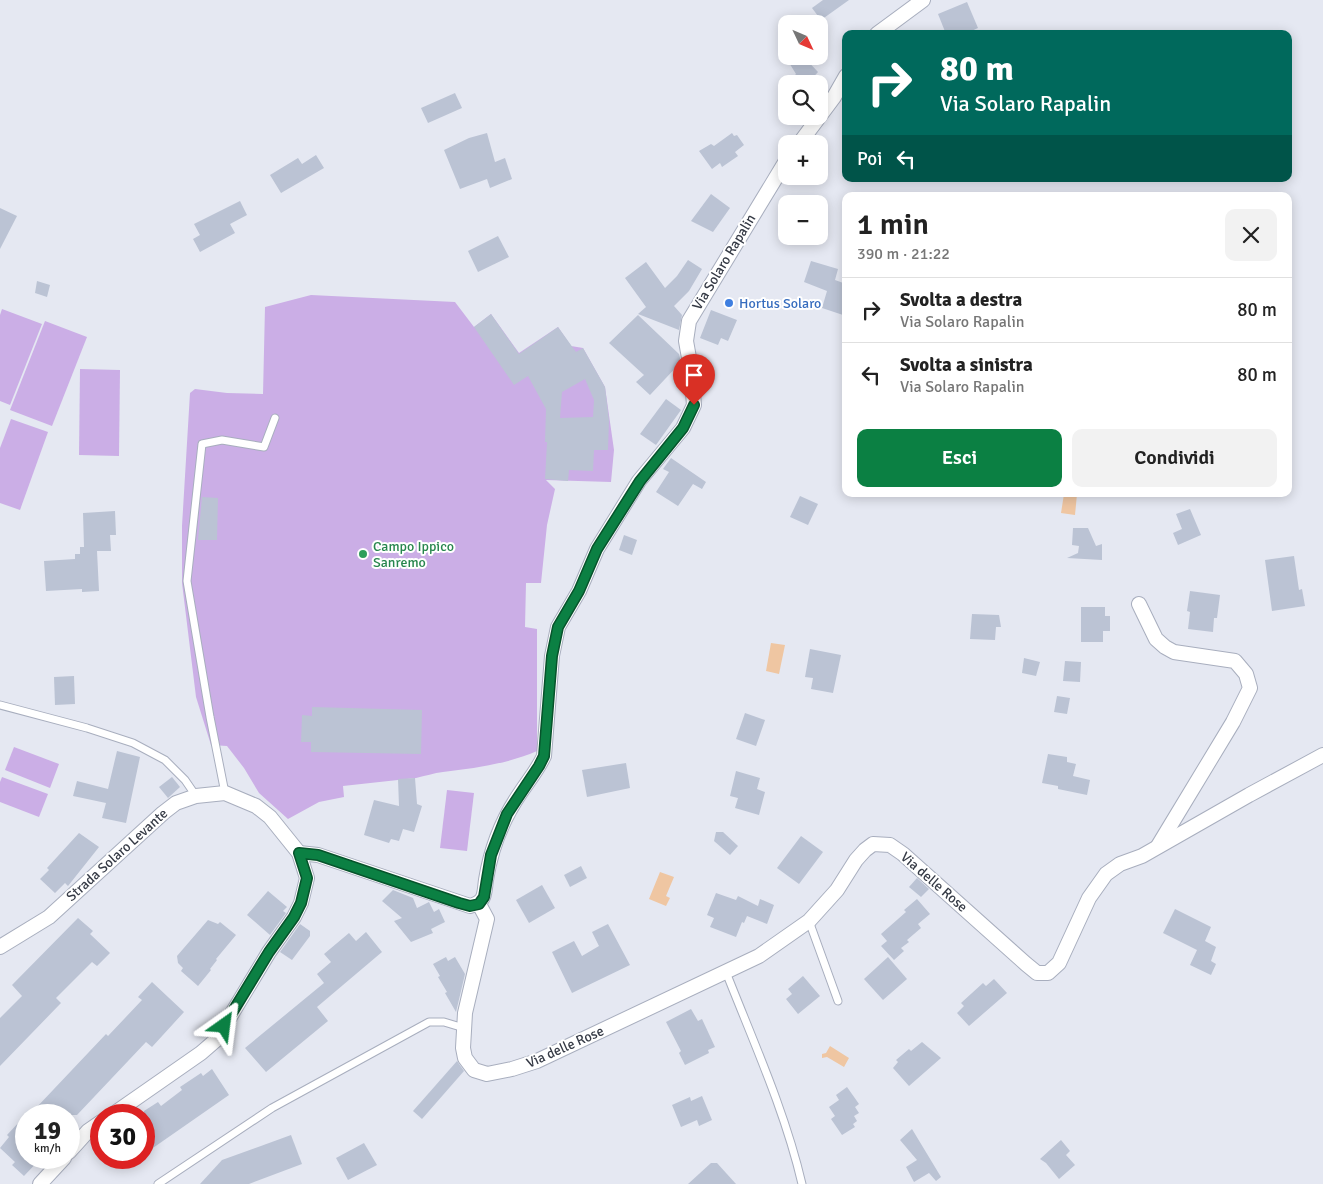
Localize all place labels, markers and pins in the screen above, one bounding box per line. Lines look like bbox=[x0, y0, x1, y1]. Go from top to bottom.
place label: Hortus Solaro bbox=[739, 295, 821, 312]
marker: Hortus Solaro bbox=[723, 297, 735, 309]
pin bbox=[673, 354, 715, 405]
place label: Campo Ippico Sanremo bbox=[373, 538, 454, 571]
marker: Campo Ippico Sanremo bbox=[357, 548, 369, 560]

